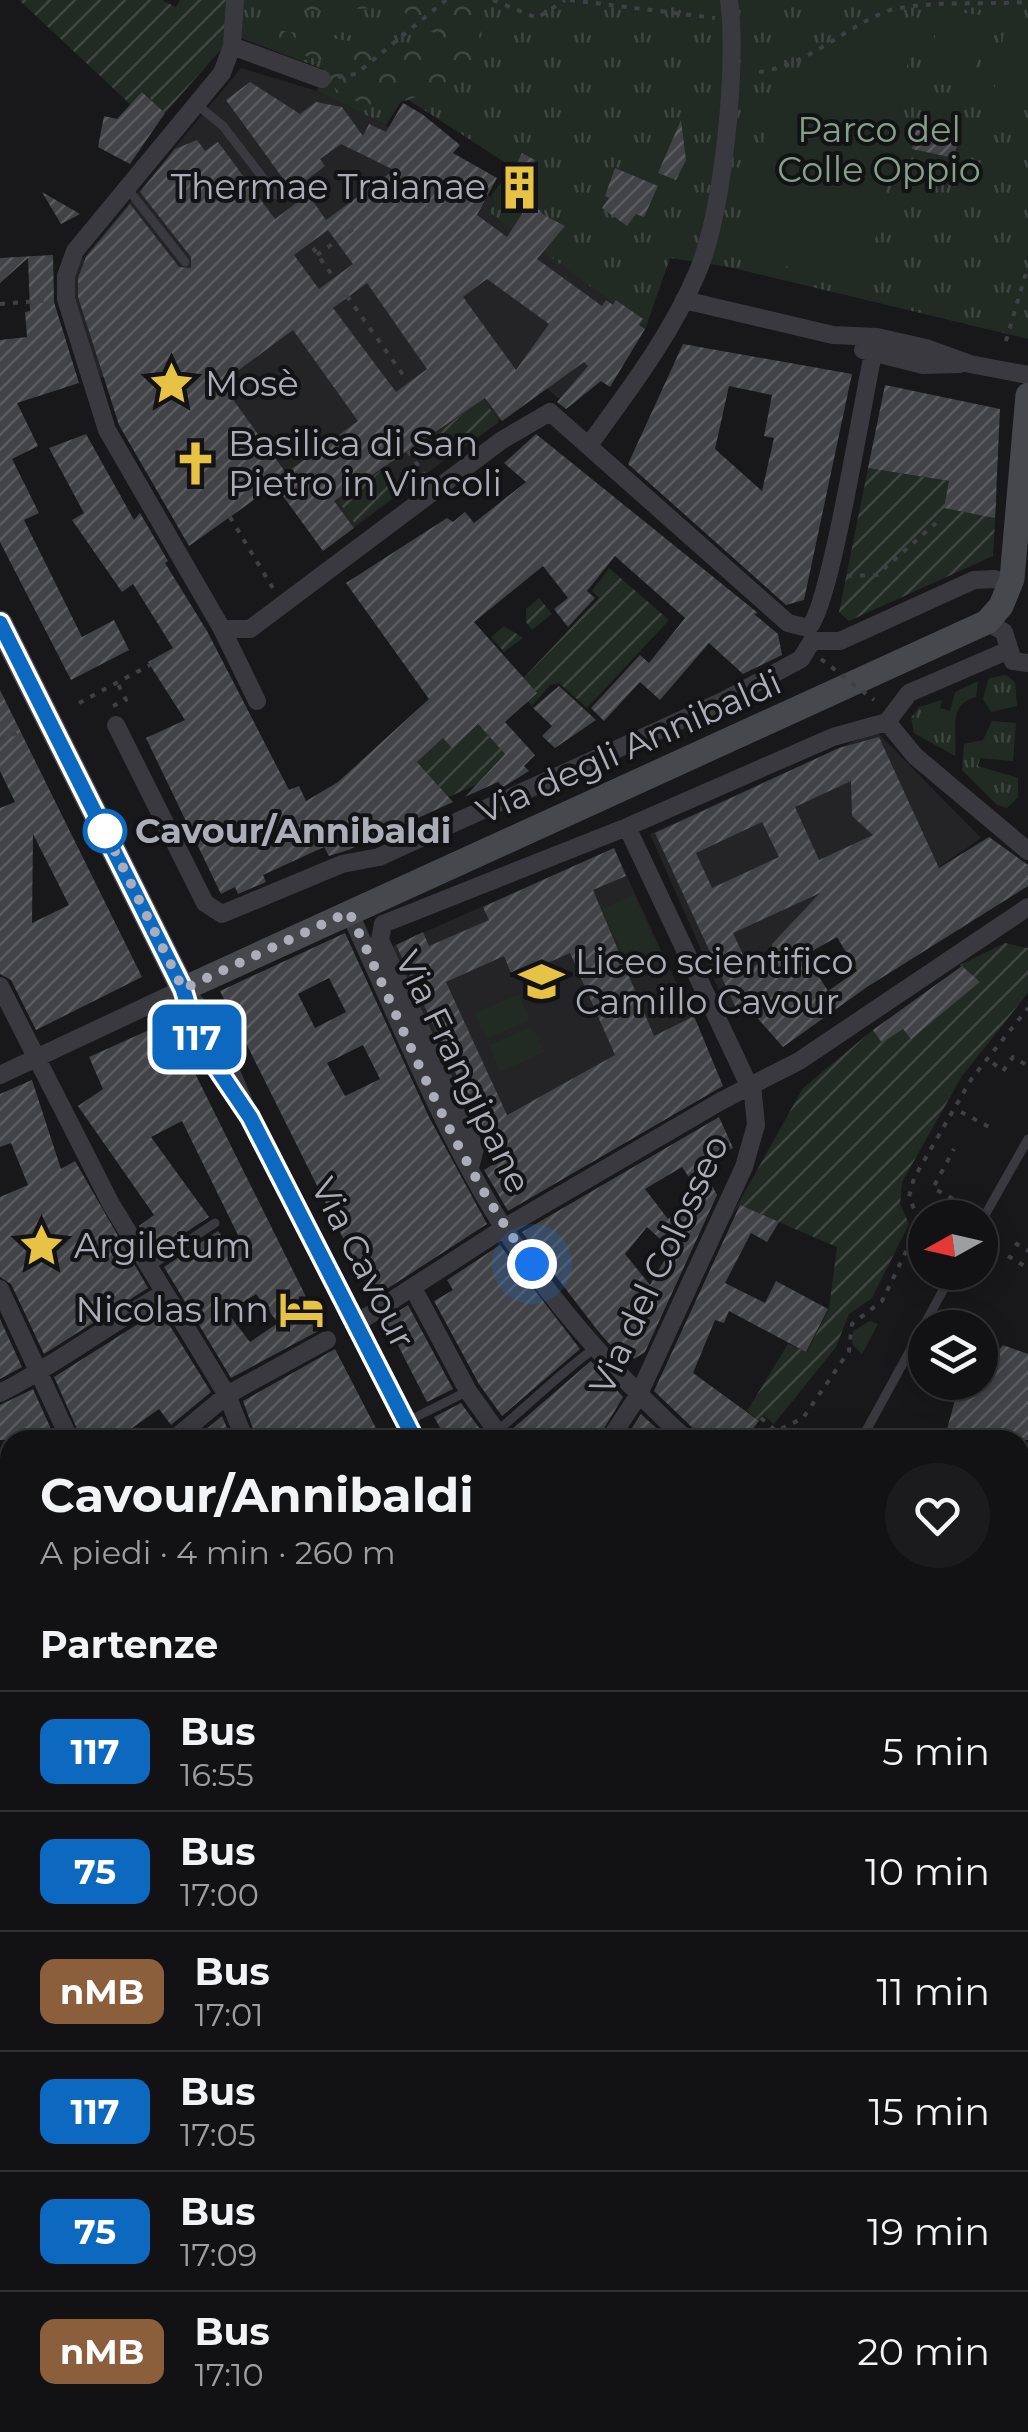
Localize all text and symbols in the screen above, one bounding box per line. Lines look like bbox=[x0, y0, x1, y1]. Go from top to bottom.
park label: Parco del Colle Oppio bbox=[777, 108, 981, 191]
building icon: Thermae Traianae bbox=[495, 163, 543, 211]
place label: Thermae Traianae bbox=[171, 165, 486, 208]
place icon: Mosè bbox=[148, 360, 196, 408]
place label: Mosè bbox=[205, 362, 299, 405]
place label: Basilica di San Pietro in Vincoli bbox=[228, 422, 502, 505]
church icon: Basilica di San Pietro in Vincoli bbox=[171, 440, 219, 488]
street label: Via degli Annibaldi bbox=[470, 660, 788, 833]
place label: Cavour/Annibaldi bbox=[135, 809, 451, 852]
marker: Cavour/Annibaldi bbox=[84, 810, 126, 852]
place label: Liceo scientifico Camillo Cavour bbox=[575, 940, 853, 1023]
street label: Via Frangipane bbox=[386, 944, 541, 1200]
school or university icon: Liceo scientifico Camillo Cavour bbox=[518, 958, 566, 1006]
line badge: 117 bbox=[140, 1004, 254, 1070]
text: 117 bbox=[172, 1016, 222, 1059]
street label: Via del Colosseo bbox=[580, 1128, 737, 1401]
street label: Via Cavour bbox=[302, 1170, 425, 1355]
north arrow bbox=[908, 1200, 998, 1290]
map controls bbox=[908, 1200, 998, 1400]
place icon: Argiletum bbox=[17, 1222, 65, 1270]
place label: Argiletum bbox=[74, 1224, 252, 1267]
your location bbox=[507, 1239, 557, 1289]
hotel icon: Nicolas Inn bbox=[278, 1286, 326, 1334]
place label: Nicolas Inn bbox=[76, 1288, 269, 1331]
button: layers bbox=[908, 1310, 998, 1400]
button: heart bbox=[885, 1463, 990, 1568]
text: Cavour/Annibaldi bbox=[40, 1466, 474, 1524]
text: A piedi · 4 min · 260 m bbox=[40, 1533, 396, 1572]
text: Partenze bbox=[40, 1621, 218, 1668]
text: Bus bbox=[180, 1708, 255, 1755]
text: 5 min bbox=[882, 1728, 990, 1775]
text: 117 bbox=[70, 1730, 120, 1773]
text: 16:55 bbox=[180, 1755, 254, 1794]
text: Bus bbox=[180, 1828, 255, 1875]
text: 10 min bbox=[865, 1848, 990, 1895]
text: 75 bbox=[74, 1850, 116, 1893]
text: 17:00 bbox=[180, 1875, 259, 1914]
text: Bus bbox=[194, 1948, 270, 1995]
text: 11 min bbox=[876, 1968, 990, 2015]
text: nMB bbox=[60, 1970, 144, 2013]
text: 17:01 bbox=[194, 1995, 264, 2034]
text: Bus bbox=[180, 2068, 255, 2115]
text: 15 min bbox=[869, 2088, 990, 2135]
text: 117 bbox=[70, 2090, 120, 2133]
text: 17:05 bbox=[180, 2115, 256, 2154]
text: Bus bbox=[180, 2188, 255, 2235]
text: 19 min bbox=[867, 2208, 990, 2255]
text: 75 bbox=[74, 2210, 116, 2253]
text: 17:09 bbox=[180, 2235, 257, 2274]
text: Bus bbox=[194, 2308, 270, 2355]
text: 20 min bbox=[857, 2328, 990, 2375]
text: nMB bbox=[60, 2330, 144, 2373]
text: 17:10 bbox=[194, 2355, 264, 2394]

